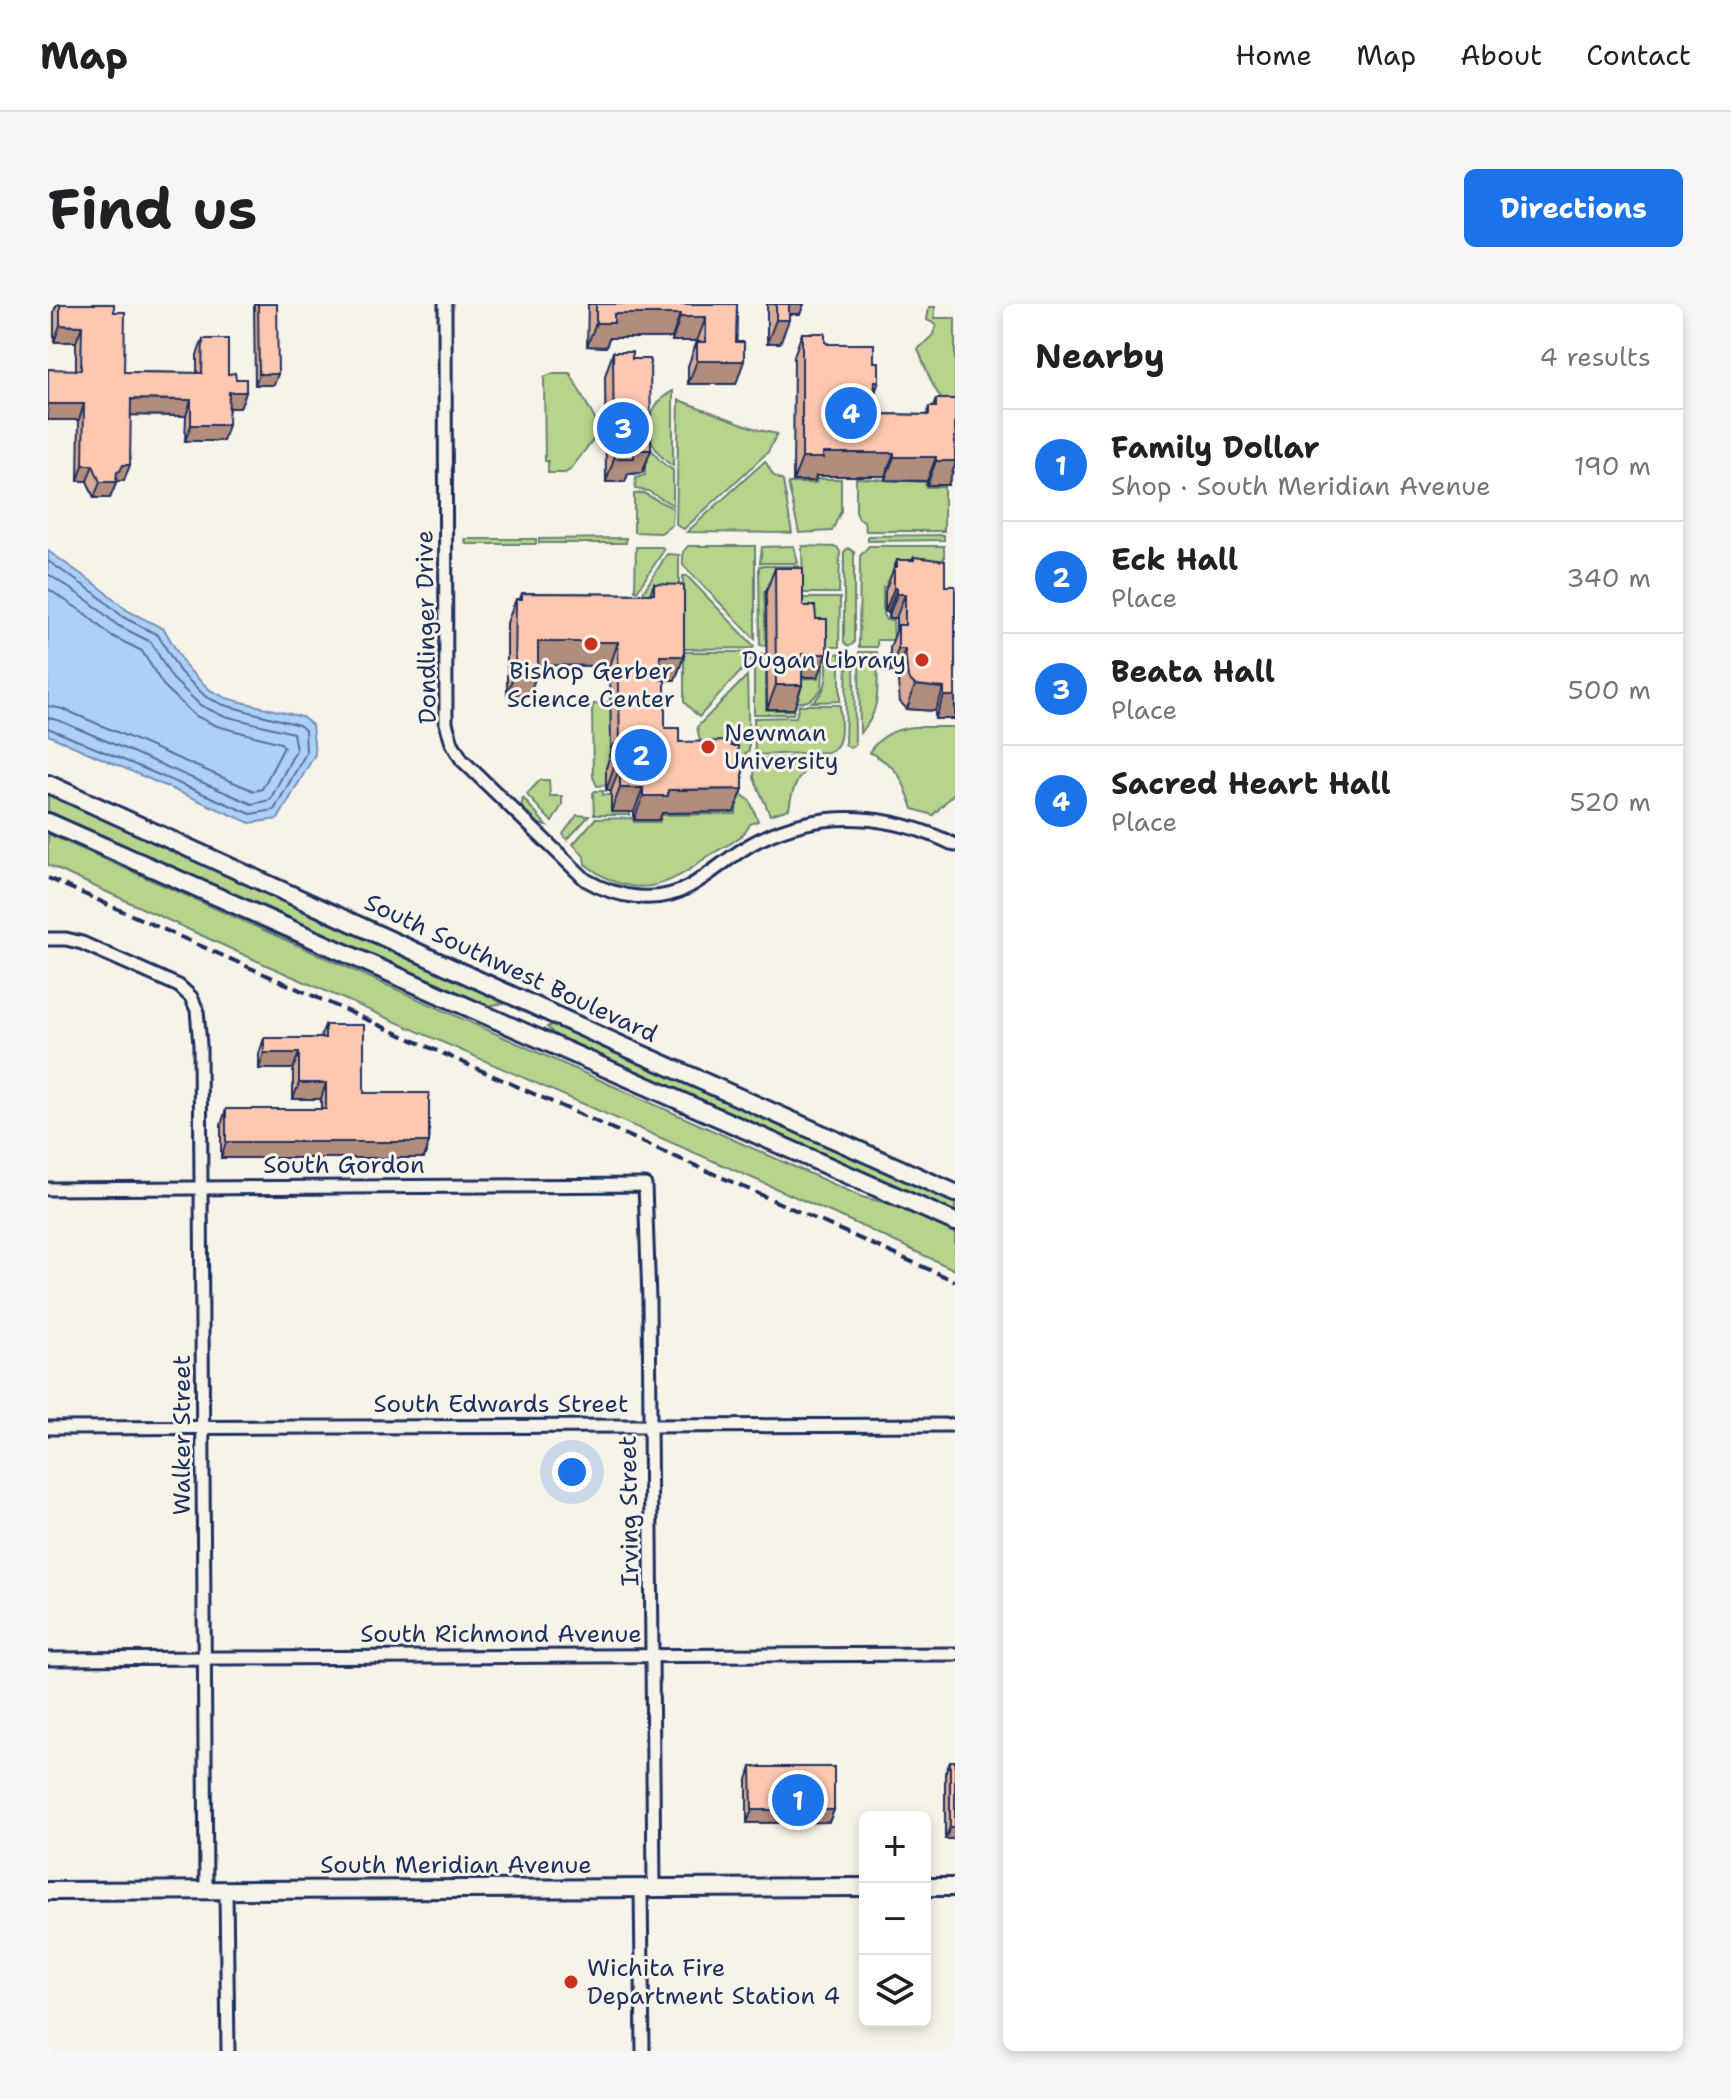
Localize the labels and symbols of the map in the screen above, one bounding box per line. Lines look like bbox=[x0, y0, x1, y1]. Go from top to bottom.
pin: 4 bbox=[825, 383, 877, 443]
pin: 3 bbox=[597, 398, 649, 458]
street label: Dondlinger Drive bbox=[408, 530, 444, 724]
marker: Bishop Gerber Science Center bbox=[582, 635, 600, 653]
place label: Dugan Library bbox=[742, 644, 906, 676]
marker: Dugan Library bbox=[913, 651, 931, 669]
place label: Bishop Gerber Science Center bbox=[507, 655, 675, 715]
place label: Newman University bbox=[724, 717, 839, 777]
pin: 2 bbox=[615, 725, 667, 785]
marker: Newman University bbox=[699, 738, 717, 756]
street label: South Southwest Boulevard bbox=[359, 886, 663, 1050]
street label: South Gordon bbox=[263, 1149, 425, 1181]
street label: Walker Street bbox=[166, 1355, 198, 1515]
street label: South Edwards Street bbox=[374, 1388, 628, 1420]
street label: Irving Street bbox=[612, 1435, 646, 1587]
your location bbox=[552, 1452, 592, 1492]
street label: South Richmond Avenue bbox=[360, 1618, 642, 1650]
pin: 1 bbox=[772, 1770, 824, 1830]
street label: South Meridian Avenue bbox=[320, 1849, 592, 1881]
place label: Wichita Fire Department Station 4 bbox=[587, 1952, 840, 2012]
marker: Wichita Fire Department Station 4 bbox=[562, 1973, 580, 1991]

